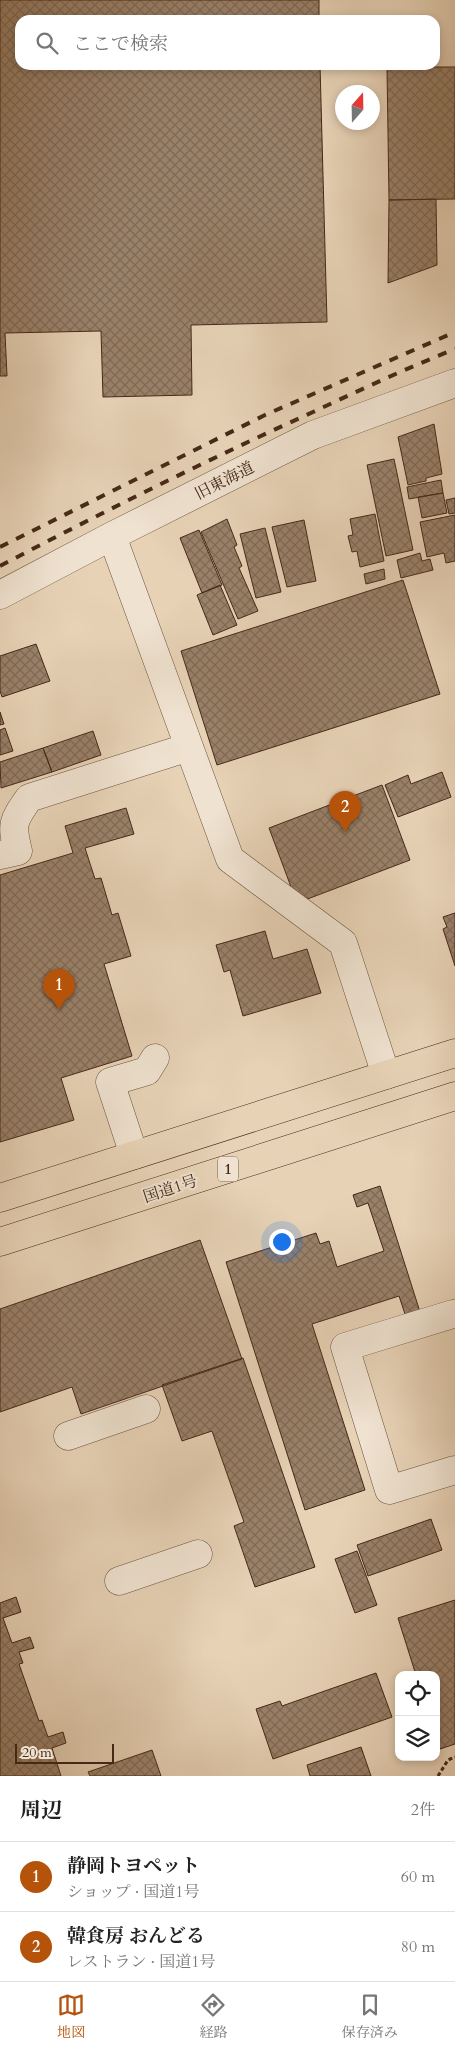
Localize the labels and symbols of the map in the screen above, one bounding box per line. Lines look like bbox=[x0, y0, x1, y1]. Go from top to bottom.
north arrow bbox=[335, 85, 380, 130]
street label: 旧東海道 bbox=[191, 457, 258, 505]
pin: 2 bbox=[329, 791, 361, 832]
pin: 1 bbox=[43, 969, 75, 1010]
road number: 1 bbox=[218, 1156, 238, 1182]
street label: 国道1号 bbox=[140, 1170, 200, 1208]
your location bbox=[269, 1229, 295, 1255]
scale bar bbox=[15, 1741, 114, 1764]

